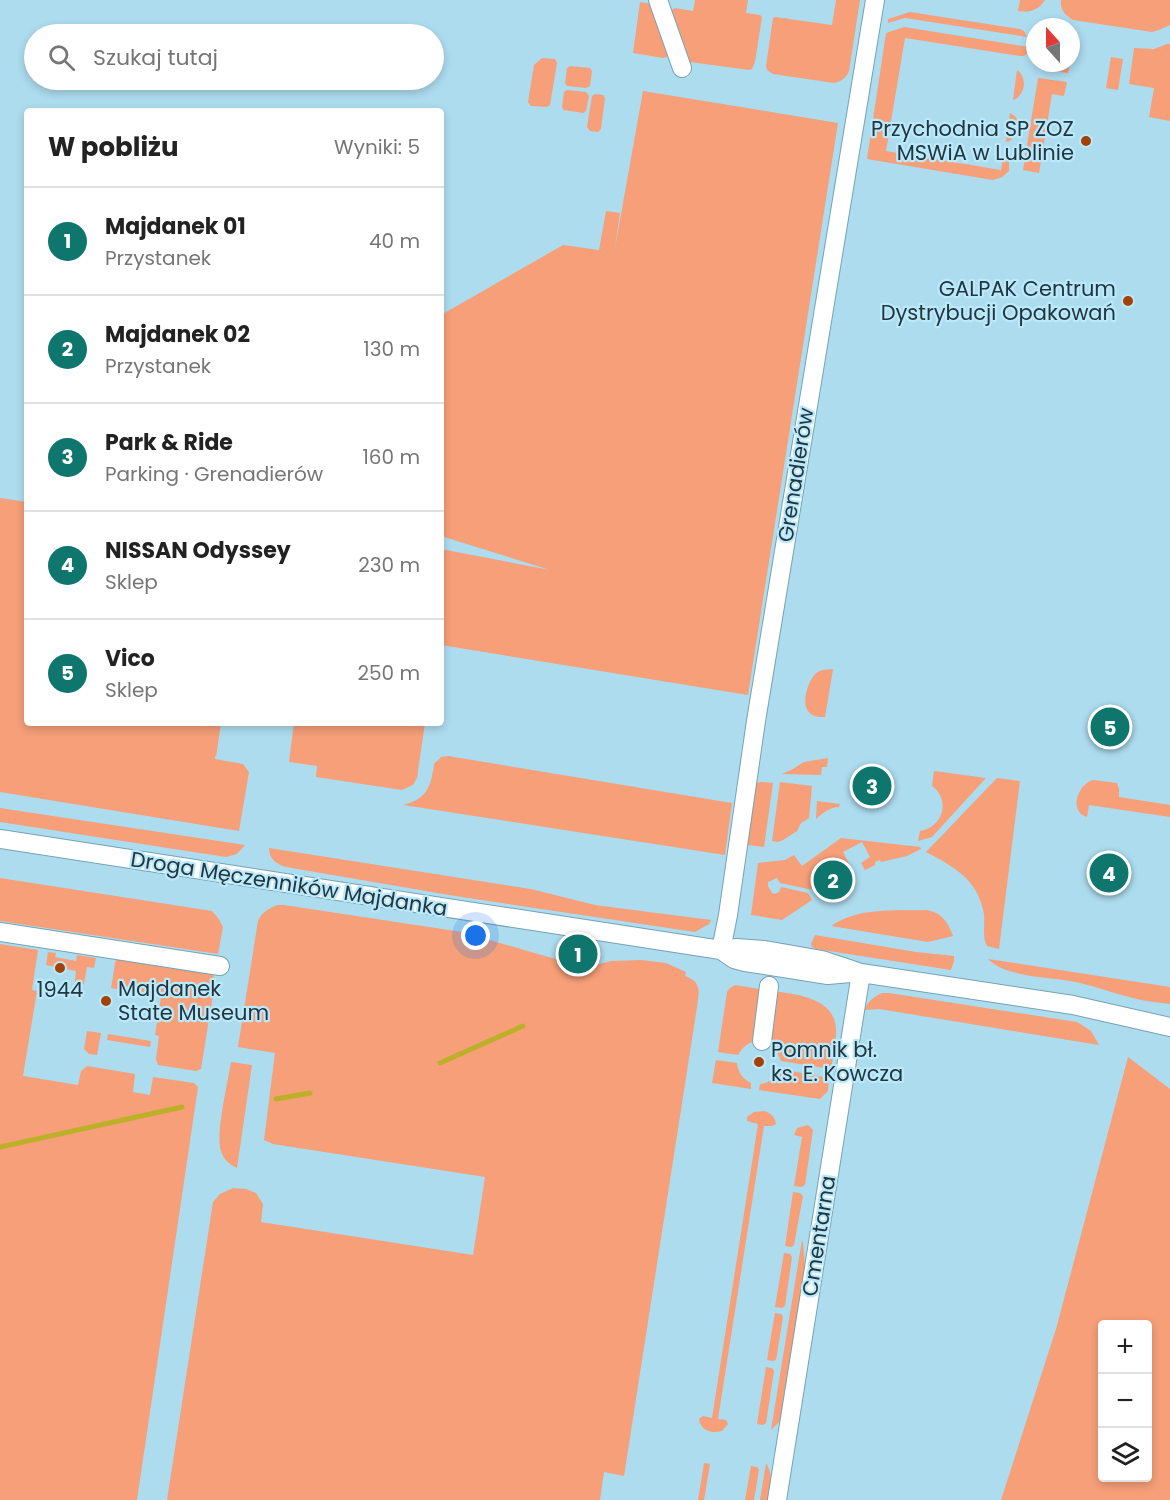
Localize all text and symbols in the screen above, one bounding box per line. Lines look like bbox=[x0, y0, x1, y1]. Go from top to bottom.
north arrow bbox=[1026, 18, 1080, 72]
search box bbox=[24, 24, 444, 90]
icon: search bbox=[45, 41, 78, 74]
text: Szukaj tutaj bbox=[93, 42, 218, 73]
place label: Przychodnia SP ZOZ MSWiA w Lublinie bbox=[871, 114, 1074, 167]
text: W pobliżu bbox=[48, 129, 179, 165]
text: Wyniki: 5 bbox=[334, 133, 420, 161]
marker: Przychodnia SP ZOZ MSWiA w Lublinie bbox=[1079, 134, 1093, 148]
text: Majdanek 01 bbox=[105, 211, 246, 242]
text: 1 bbox=[64, 227, 71, 255]
text: 40 m bbox=[369, 227, 420, 255]
text: Przystanek bbox=[105, 244, 211, 272]
place label: GALPAK Centrum Dystrybucji Opakowań bbox=[881, 274, 1116, 327]
marker: GALPAK Centrum Dystrybucji Opakowań bbox=[1121, 294, 1135, 308]
text: Majdanek 02 bbox=[105, 319, 250, 350]
text: 2 bbox=[62, 335, 73, 363]
text: 130 m bbox=[363, 335, 420, 363]
text: Przystanek bbox=[105, 352, 211, 380]
street label: Grenadierów bbox=[771, 406, 820, 544]
text: Park & Ride bbox=[105, 427, 233, 458]
text: 3 bbox=[61, 443, 74, 471]
text: 160 m bbox=[362, 443, 420, 471]
text: Parking · Grenadierów bbox=[105, 460, 323, 488]
text: NISSAN Odyssey bbox=[105, 535, 291, 566]
text: 4 bbox=[61, 551, 74, 579]
text: 230 m bbox=[358, 551, 420, 579]
text: Sklep bbox=[105, 568, 158, 596]
text: Vico bbox=[105, 643, 155, 674]
text: 5 bbox=[61, 659, 74, 687]
text: 250 m bbox=[357, 659, 420, 687]
text: Sklep bbox=[105, 676, 158, 704]
pin: 5 bbox=[1090, 704, 1130, 750]
pin: 3 bbox=[852, 764, 892, 808]
street label: Droga Męczenników Majdanka bbox=[129, 844, 449, 923]
pin: 4 bbox=[1090, 850, 1128, 896]
pin: 2 bbox=[814, 858, 852, 902]
your location bbox=[461, 921, 490, 950]
pin: 1 bbox=[558, 932, 598, 976]
marker: 1944 bbox=[53, 961, 67, 975]
place label: Majdanek State Museum bbox=[118, 974, 269, 1027]
place label: 1944 bbox=[37, 975, 83, 1004]
marker: Majdanek State Museum bbox=[99, 994, 113, 1008]
place label: Pomnik bł. ks. E. Kowcza bbox=[771, 1035, 903, 1088]
marker: Pomnik bł. ks. E. Kowcza bbox=[752, 1055, 766, 1069]
street label: Cmentarna bbox=[795, 1174, 842, 1298]
map controls bbox=[1098, 1320, 1152, 1482]
button: + bbox=[1098, 1320, 1152, 1374]
button: − bbox=[1098, 1374, 1152, 1428]
button: layers bbox=[1098, 1428, 1152, 1482]

